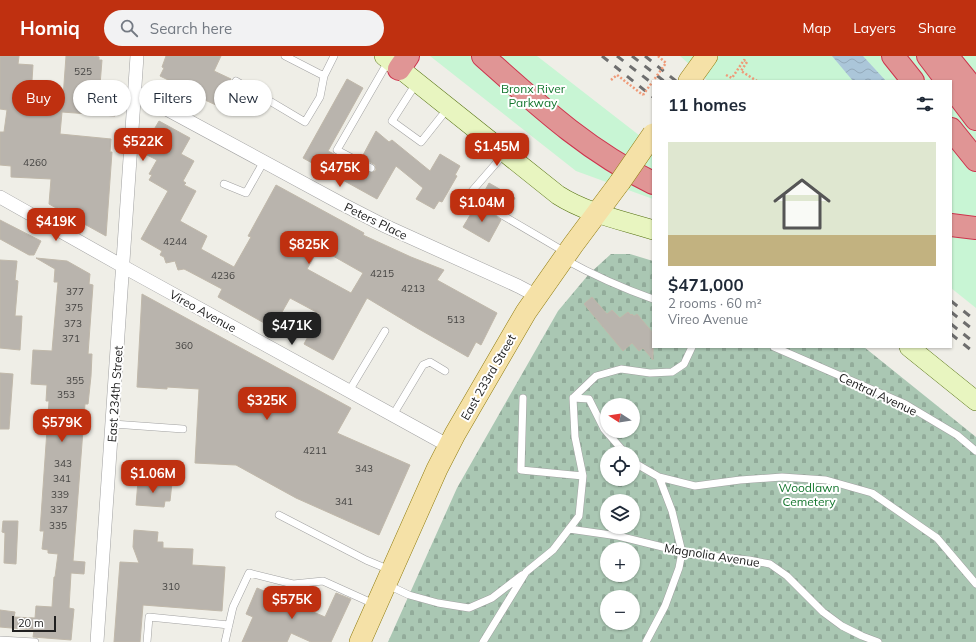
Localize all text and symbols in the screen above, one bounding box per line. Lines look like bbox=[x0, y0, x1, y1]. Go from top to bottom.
search box bbox=[104, 10, 384, 46]
text: Homiq bbox=[20, 16, 80, 40]
icon: search bbox=[118, 17, 140, 39]
text: Search here bbox=[150, 19, 232, 38]
text: Map bbox=[802, 19, 831, 37]
text: Layers bbox=[853, 19, 896, 37]
text: Share bbox=[918, 19, 956, 37]
house number: 525 bbox=[74, 65, 92, 78]
chip: Buy bbox=[12, 80, 65, 116]
chip: Rent bbox=[73, 80, 131, 116]
chip: Filters bbox=[139, 80, 206, 116]
chip: New bbox=[214, 80, 272, 116]
park label: Bronx River Parkway bbox=[501, 81, 566, 110]
icon: filters bbox=[914, 93, 936, 115]
text: 11 homes bbox=[668, 94, 747, 115]
pin: $522K bbox=[115, 128, 171, 162]
text: $522K bbox=[123, 133, 163, 149]
pin: $1.45M bbox=[464, 133, 530, 167]
text: $1.45M bbox=[474, 138, 520, 154]
pin: $475K bbox=[312, 154, 368, 188]
house number: 4260 bbox=[23, 156, 47, 169]
text: $475K bbox=[320, 159, 360, 175]
icon: home bbox=[766, 168, 838, 240]
pin: $1.04M bbox=[449, 189, 515, 223]
text: $1.04M bbox=[459, 194, 505, 210]
street label: Peters Place bbox=[342, 199, 410, 243]
pin: $419K bbox=[28, 208, 84, 242]
text: $419K bbox=[36, 213, 76, 229]
pin: $825K bbox=[281, 231, 337, 265]
house number: 4244 bbox=[163, 235, 187, 248]
text: $825K bbox=[289, 236, 329, 252]
house number: 4215 bbox=[370, 267, 394, 280]
house number: 4236 bbox=[211, 269, 235, 282]
text: $471,000 bbox=[668, 274, 744, 295]
house number: 4213 bbox=[401, 282, 425, 295]
house number: 377 bbox=[66, 285, 84, 298]
street label: Vireo Avenue bbox=[167, 287, 239, 335]
text: 2 rooms · 60 m² bbox=[668, 295, 762, 311]
house number: 375 bbox=[65, 301, 83, 314]
text: Vireo Avenue bbox=[668, 311, 748, 327]
pin: $471K bbox=[264, 312, 320, 346]
house number: 513 bbox=[447, 313, 465, 326]
house number: 373 bbox=[64, 317, 82, 330]
text: $471K bbox=[272, 317, 312, 333]
street label: East 233rd Street bbox=[457, 331, 519, 423]
house number: 371 bbox=[62, 332, 80, 345]
house number: 360 bbox=[175, 339, 193, 352]
street label: East 234th Street bbox=[104, 345, 126, 443]
street label: Central Avenue bbox=[836, 369, 920, 419]
house number: 355 bbox=[66, 374, 84, 387]
pin: $325K bbox=[239, 387, 295, 421]
house number: 353 bbox=[57, 388, 75, 401]
text: $325K bbox=[247, 392, 287, 408]
north arrow bbox=[600, 398, 640, 438]
map controls bbox=[600, 398, 640, 630]
pin: $579K bbox=[34, 409, 90, 443]
text: $579K bbox=[42, 414, 82, 430]
house number: 4211 bbox=[303, 444, 327, 457]
button: locate bbox=[600, 446, 640, 486]
house number: 343 bbox=[54, 457, 72, 470]
pin: $1.06M bbox=[120, 460, 186, 494]
house number: 343 bbox=[355, 462, 373, 475]
text: $1.06M bbox=[130, 465, 176, 481]
house number: 341 bbox=[53, 472, 71, 485]
park label: Woodlawn Cemetery bbox=[779, 480, 840, 509]
house number: 339 bbox=[51, 488, 69, 501]
button: layers bbox=[600, 494, 640, 534]
house number: 341 bbox=[335, 495, 353, 508]
house number: 337 bbox=[50, 503, 68, 516]
house number: 335 bbox=[49, 519, 67, 532]
street label: Magnolia Avenue bbox=[663, 540, 761, 570]
button: + bbox=[600, 542, 640, 582]
house number: 310 bbox=[162, 580, 180, 593]
pin: $575K bbox=[264, 586, 320, 620]
button: − bbox=[600, 590, 640, 630]
text: $575K bbox=[272, 591, 312, 607]
scale bar bbox=[12, 614, 56, 633]
text: 20 m bbox=[18, 616, 44, 630]

